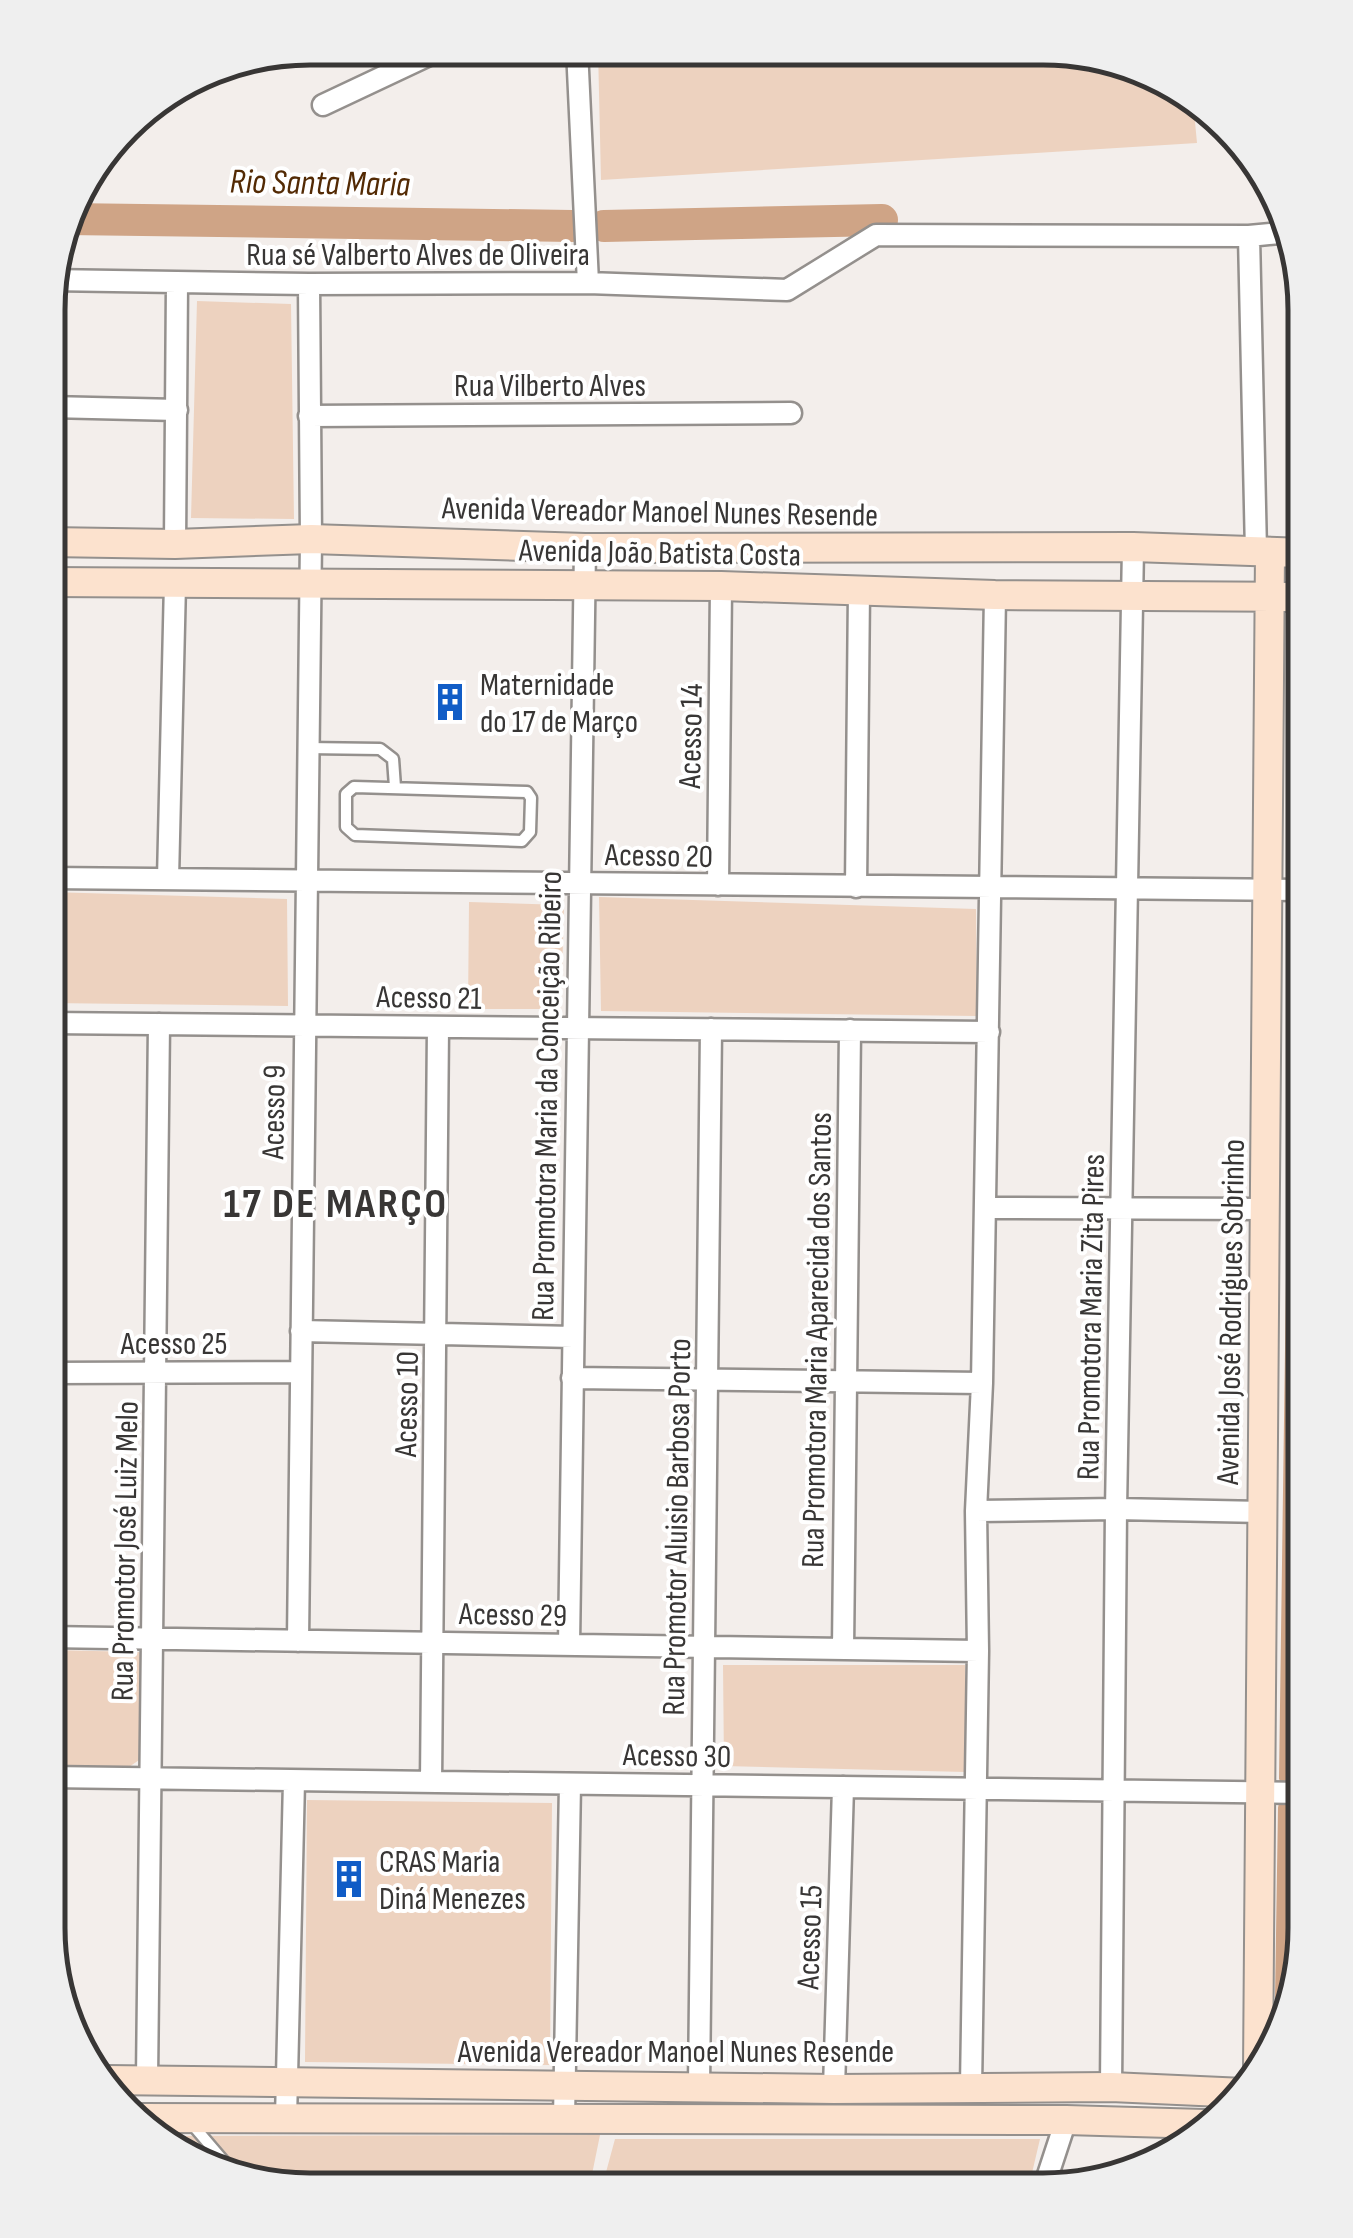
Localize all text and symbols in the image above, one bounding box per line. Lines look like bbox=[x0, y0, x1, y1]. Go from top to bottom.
water label: Rio Santa Maria bbox=[229, 160, 411, 207]
street label: Rua sé Valberto Alves de Oliveira bbox=[246, 236, 590, 275]
street label: Rua Vilberto Alves bbox=[454, 367, 646, 406]
street label: Avenida Vereador Manoel Nunes Resende bbox=[441, 489, 878, 536]
street label: Avenida João Batista Costa bbox=[518, 532, 801, 575]
place label: Maternidade do 17 de Março bbox=[480, 666, 638, 742]
building icon: Maternidade do 17 de Março bbox=[429, 681, 471, 723]
street label: Acesso 14 bbox=[671, 683, 712, 790]
street label: Acesso 20 bbox=[604, 836, 713, 877]
street label: Rua Promotora Maria da Conceição Ribeiro bbox=[524, 871, 571, 1321]
street label: Acesso 21 bbox=[375, 978, 482, 1019]
street label: Acesso 9 bbox=[254, 1064, 295, 1161]
street label: Rua Promotora Maria Aparecida dos Santos bbox=[794, 1112, 841, 1568]
street label: Avenida José Rodrigues Sobrinho bbox=[1209, 1139, 1254, 1486]
street label: Rua Promotora Maria Zita Pires bbox=[1069, 1154, 1114, 1480]
district label: 17 DE MARÇO bbox=[224, 1179, 449, 1230]
street label: Acesso 25 bbox=[120, 1325, 227, 1364]
street label: Rua Promotor Aluisio Barbosa Porto bbox=[655, 1338, 700, 1716]
street label: Acesso 10 bbox=[387, 1351, 428, 1458]
street label: Rua Promotor José Luiz Melo bbox=[103, 1401, 148, 1701]
street label: Acesso 29 bbox=[458, 1595, 567, 1636]
street label: Acesso 30 bbox=[621, 1736, 731, 1777]
place label: CRAS Maria Diná Menezes bbox=[379, 1843, 526, 1919]
building icon: CRAS Maria Diná Menezes bbox=[328, 1858, 370, 1900]
street label: Acesso 15 bbox=[789, 1884, 832, 1991]
street label: Avenida Vereador Manoel Nunes Resende bbox=[457, 2033, 894, 2072]

